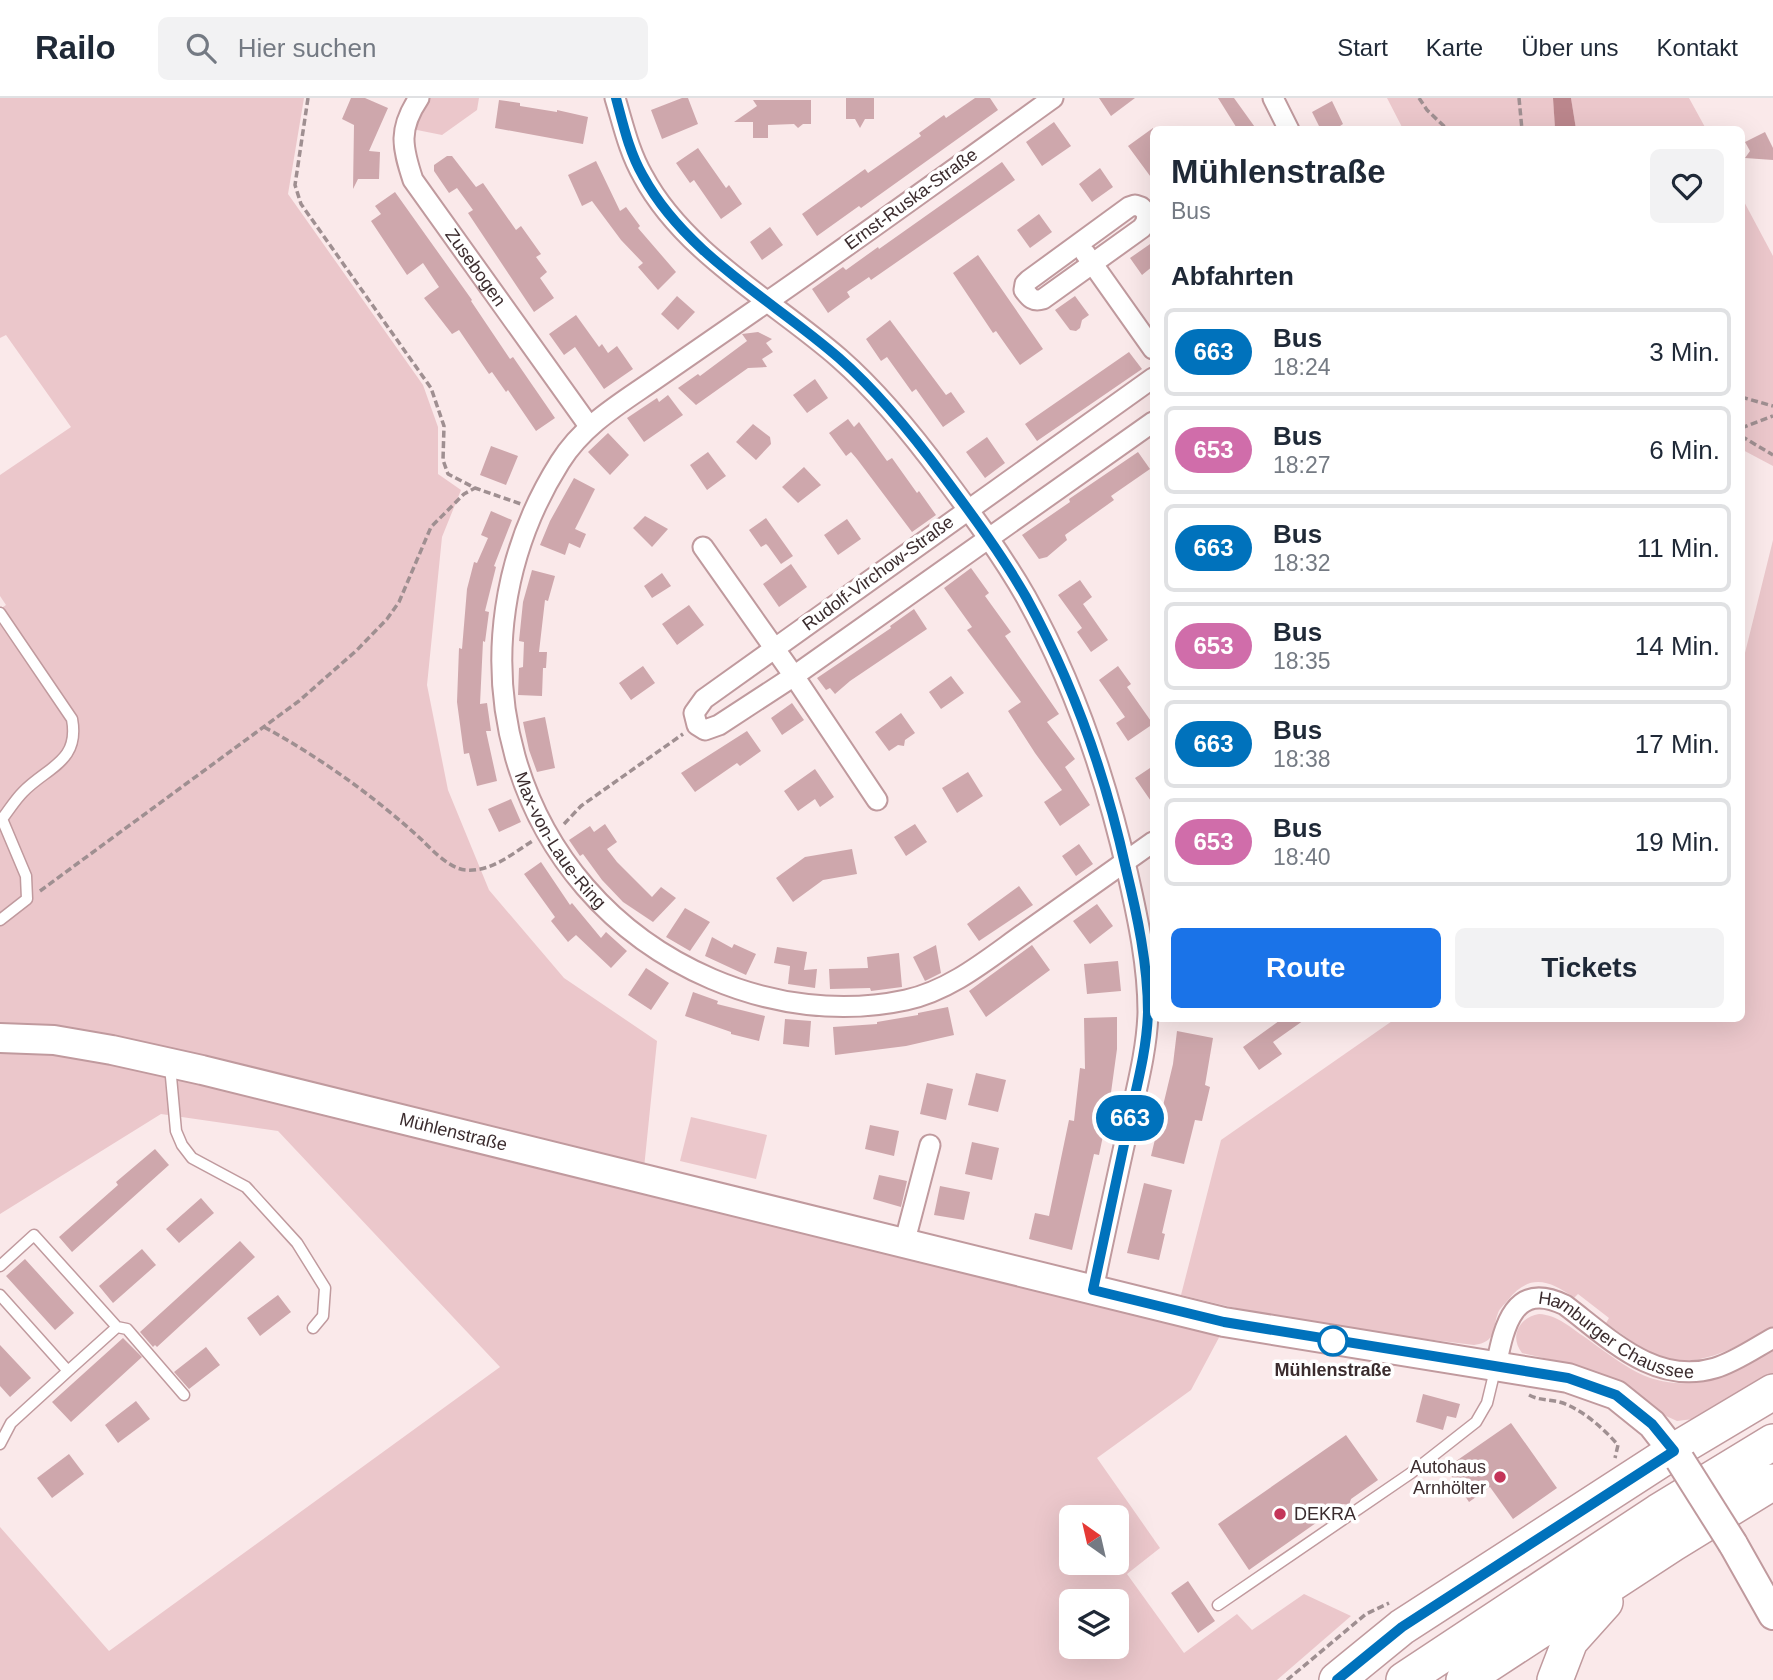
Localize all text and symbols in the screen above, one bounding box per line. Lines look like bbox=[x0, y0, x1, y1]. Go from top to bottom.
search box bbox=[158, 17, 648, 80]
text: Railo bbox=[35, 29, 116, 66]
icon: search bbox=[182, 29, 220, 67]
text: Hier suchen bbox=[238, 33, 376, 63]
text: Start bbox=[1337, 34, 1388, 61]
text: Karte bbox=[1426, 34, 1483, 61]
text: Über uns bbox=[1521, 34, 1619, 61]
text: Kontakt bbox=[1657, 34, 1738, 61]
street label: Ernst-Ruska-Straße bbox=[841, 144, 981, 254]
button: heart bbox=[1650, 149, 1724, 223]
text: Mühlenstraße bbox=[1171, 153, 1386, 190]
text: Bus bbox=[1171, 198, 1211, 224]
street label: Zusebogen bbox=[441, 225, 510, 310]
text: Abfahrten bbox=[1171, 261, 1294, 291]
text: Bus bbox=[1273, 323, 1322, 353]
text: 3 Min. bbox=[1649, 337, 1720, 367]
text: 663 bbox=[1193, 338, 1234, 365]
text: 18:24 bbox=[1273, 354, 1331, 380]
text: Bus bbox=[1273, 421, 1322, 451]
text: 6 Min. bbox=[1649, 435, 1720, 465]
text: 653 bbox=[1193, 436, 1234, 463]
text: 18:27 bbox=[1273, 452, 1331, 478]
street label: Rudolf-Virchow-Straße bbox=[799, 511, 957, 635]
text: Bus bbox=[1273, 519, 1322, 549]
text: 11 Min. bbox=[1637, 533, 1720, 563]
text: 663 bbox=[1193, 534, 1234, 561]
text: 18:32 bbox=[1273, 550, 1331, 576]
text: Bus bbox=[1273, 617, 1322, 647]
text: 14 Min. bbox=[1635, 631, 1720, 661]
text: 653 bbox=[1193, 632, 1234, 659]
text: 18:35 bbox=[1273, 648, 1331, 674]
text: Bus bbox=[1273, 715, 1322, 745]
text: 17 Min. bbox=[1635, 729, 1720, 759]
text: 663 bbox=[1193, 730, 1234, 757]
text: 18:38 bbox=[1273, 746, 1331, 772]
street label: Max-von-Laue-Ring bbox=[511, 769, 610, 913]
text: Bus bbox=[1273, 813, 1322, 843]
text: 19 Min. bbox=[1635, 827, 1720, 857]
text: 653 bbox=[1193, 828, 1234, 855]
text: 18:40 bbox=[1273, 844, 1331, 870]
button: Route bbox=[1171, 928, 1441, 1008]
button: Tickets bbox=[1455, 928, 1724, 1008]
line badge: 663 bbox=[1090, 1095, 1170, 1141]
text: 663 bbox=[1110, 1104, 1150, 1131]
street label: Mühlenstraße bbox=[398, 1109, 509, 1155]
street label: Hamburger Chaussee bbox=[1537, 1288, 1694, 1382]
marker: Mühlenstraße bbox=[1318, 1326, 1348, 1356]
place label: Mühlenstraße bbox=[1274, 1360, 1392, 1380]
place label: Autohaus Arnhölter bbox=[1410, 1457, 1486, 1498]
marker: Autohaus Arnhölter bbox=[1492, 1469, 1508, 1485]
place label: DEKRA bbox=[1294, 1504, 1356, 1524]
north arrow bbox=[1059, 1505, 1129, 1575]
map controls bbox=[1059, 1505, 1129, 1659]
marker: DEKRA bbox=[1272, 1506, 1288, 1522]
button: layers bbox=[1059, 1589, 1129, 1659]

